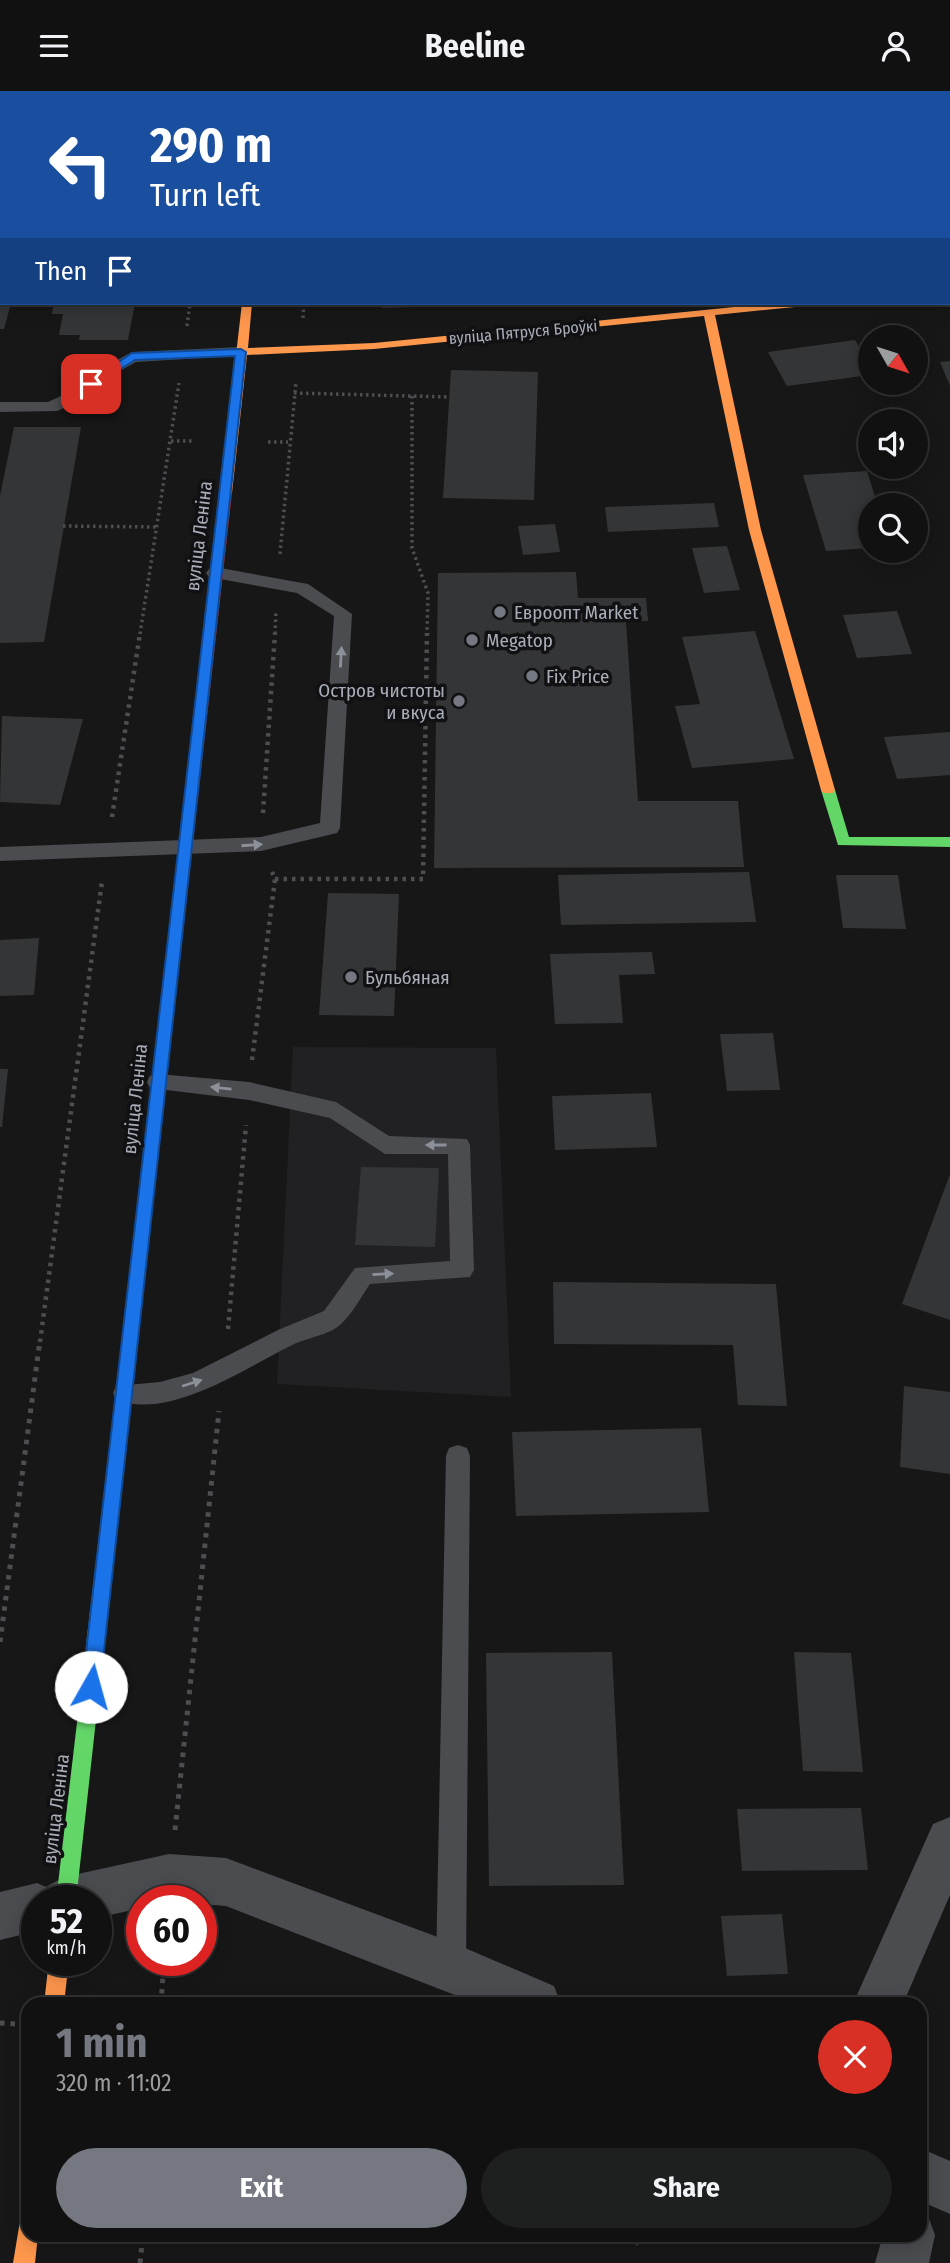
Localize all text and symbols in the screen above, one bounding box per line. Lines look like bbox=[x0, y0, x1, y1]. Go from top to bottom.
icon: menu bbox=[35, 27, 73, 65]
text: Beeline bbox=[425, 27, 525, 65]
icon: person bbox=[877, 27, 915, 65]
text: 290 m bbox=[150, 116, 272, 175]
icon: left bbox=[35, 119, 126, 210]
text: Turn left bbox=[150, 176, 260, 214]
icon: arrive bbox=[101, 252, 139, 290]
text: Then bbox=[35, 256, 87, 287]
street label: вуліца Пятруся Броўкі bbox=[448, 316, 598, 348]
north arrow bbox=[858, 325, 928, 395]
map controls bbox=[858, 325, 928, 563]
pin bbox=[61, 354, 121, 414]
icon: arrive bbox=[72, 365, 110, 403]
button: sound bbox=[858, 409, 928, 479]
street label: вуліца Леніна bbox=[181, 480, 217, 592]
button: search bbox=[858, 493, 928, 563]
place label: Евроопт Market bbox=[514, 601, 639, 624]
marker: Евроопт Market bbox=[492, 604, 508, 620]
place label: Megatop bbox=[486, 629, 553, 652]
marker: Megatop bbox=[464, 632, 480, 648]
one-way arrow bbox=[335, 646, 346, 668]
place label: Fix Price bbox=[546, 665, 609, 688]
marker: Fix Price bbox=[524, 668, 540, 684]
place label: Остров чистоты и вкуса bbox=[318, 679, 445, 724]
marker: Остров чистоты и вкуса bbox=[451, 693, 467, 709]
one-way arrow bbox=[241, 839, 263, 850]
place label: Бульбяная bbox=[365, 966, 450, 989]
marker: Бульбяная bbox=[343, 969, 359, 985]
street label: вуліца Леніна bbox=[118, 1043, 152, 1155]
one-way arrow bbox=[210, 1082, 232, 1093]
one-way arrow bbox=[425, 1139, 447, 1151]
one-way arrow bbox=[372, 1269, 394, 1280]
one-way arrow bbox=[182, 1377, 203, 1388]
position arrow bbox=[54, 1650, 128, 1724]
street label: вуліца Леніна bbox=[38, 1753, 74, 1865]
speed limit sign: 60 bbox=[126, 1885, 217, 1976]
text: 52 bbox=[50, 1900, 83, 1942]
text: km/h bbox=[46, 1937, 87, 1959]
text: 1 min bbox=[56, 2018, 147, 2068]
button: close bbox=[818, 2020, 892, 2094]
text: 320 m · 11:02 bbox=[56, 2069, 171, 2097]
button: Exit bbox=[56, 2148, 467, 2228]
button: Share bbox=[481, 2148, 892, 2228]

